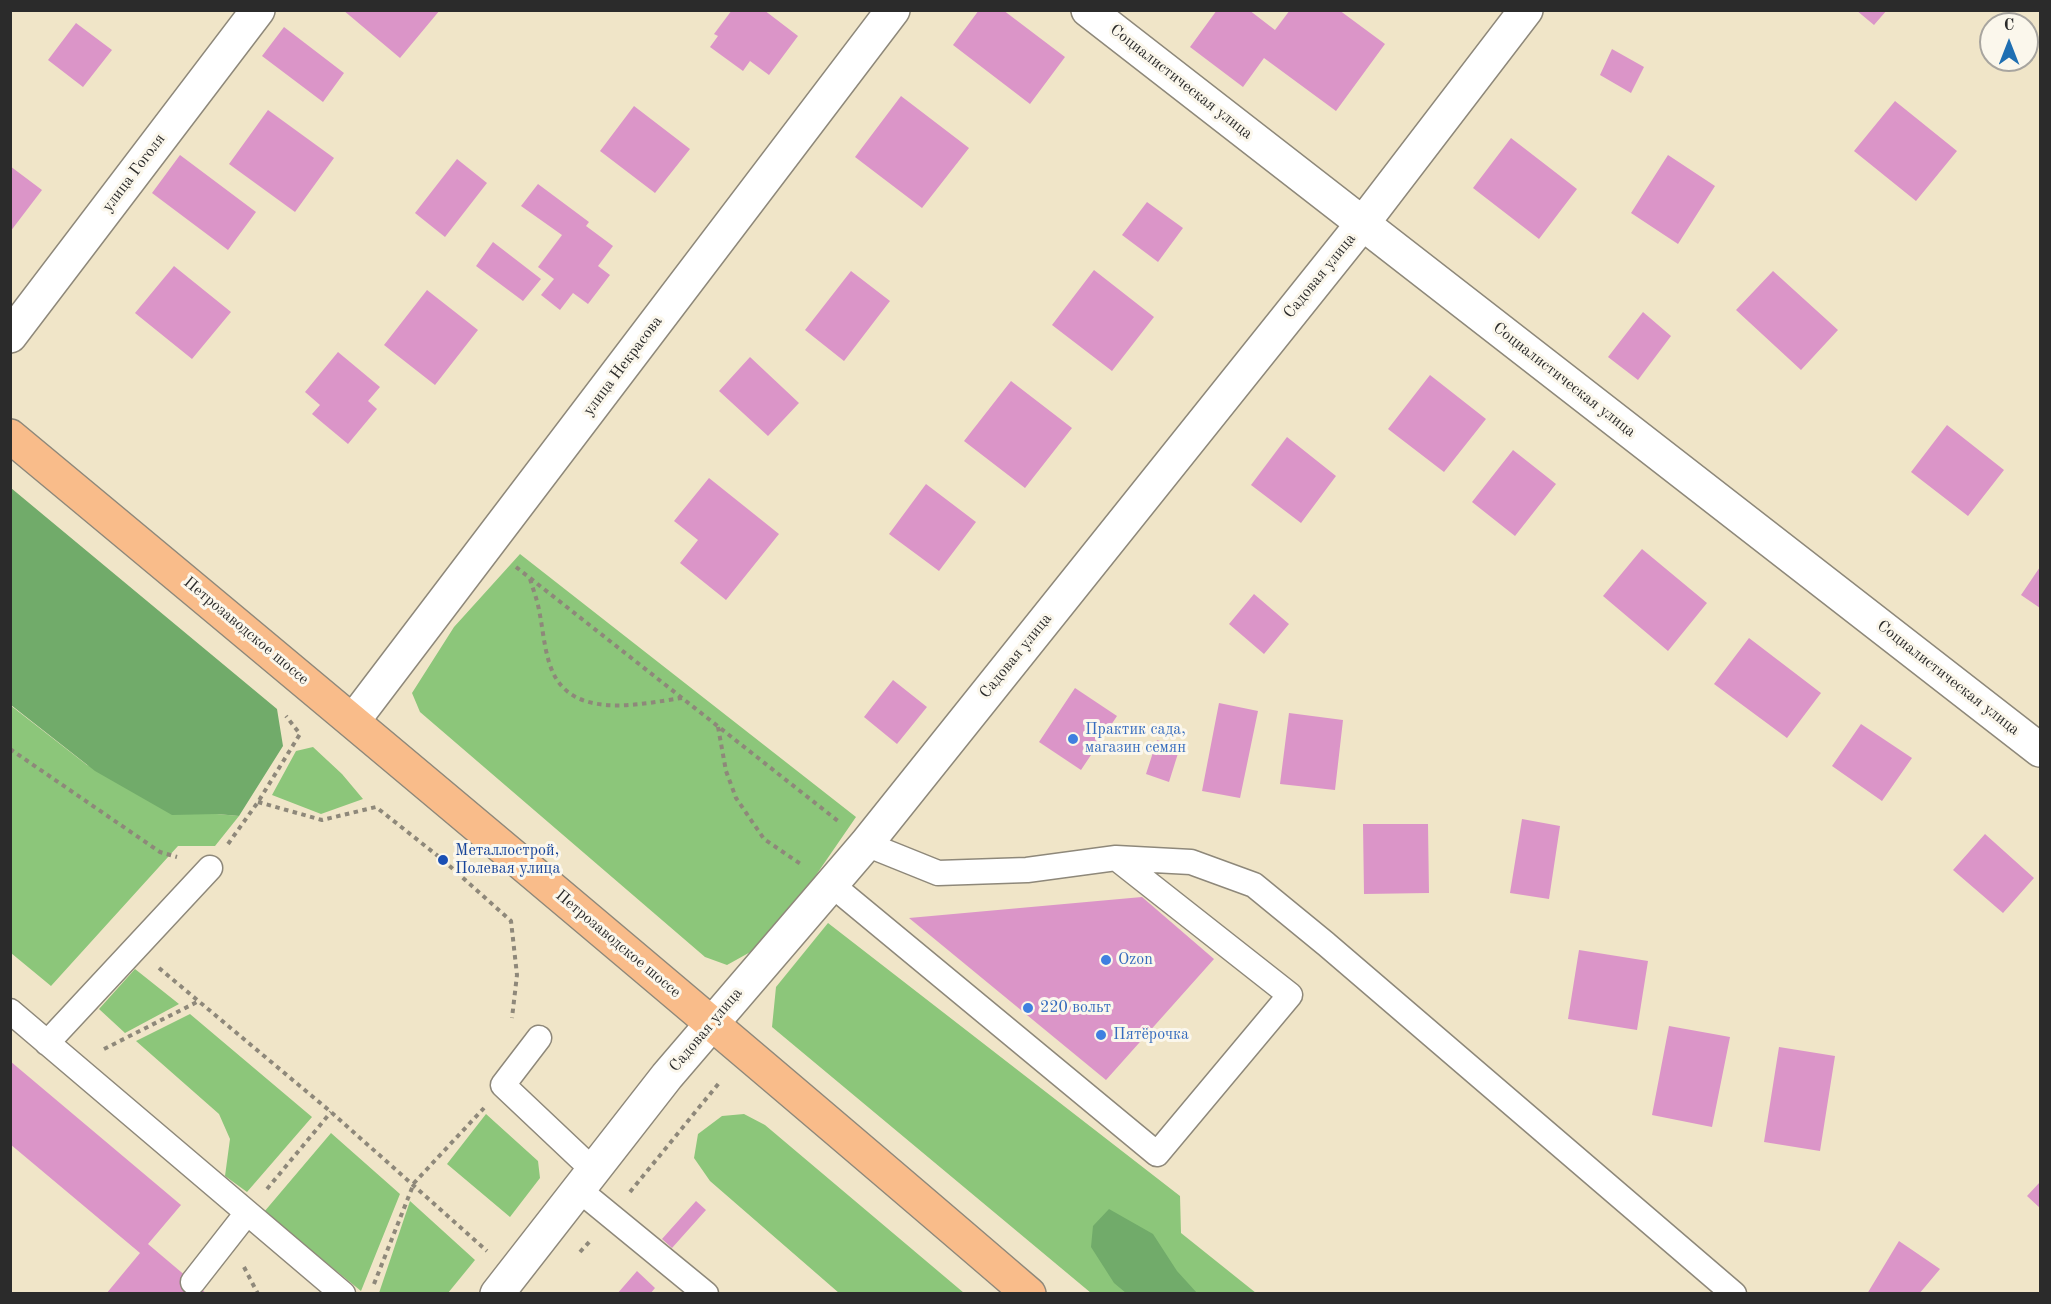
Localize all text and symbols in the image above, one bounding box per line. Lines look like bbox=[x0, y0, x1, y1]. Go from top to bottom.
north arrow bbox=[1979, 12, 2039, 72]
text: С bbox=[2004, 18, 2014, 34]
street label: Социалистическая улица bbox=[1106, 20, 1256, 144]
street label: улица Гоголя bbox=[98, 130, 170, 216]
street label: Садовая улица bbox=[1280, 230, 1360, 322]
street label: улица Некрасова bbox=[579, 312, 667, 420]
street label: Социалистическая улица bbox=[1489, 318, 1639, 442]
street label: Петрозаводское шоссе bbox=[179, 573, 313, 689]
street label: Садовая улица bbox=[976, 610, 1056, 702]
street label: Социалистическая улица bbox=[1873, 616, 2023, 740]
place label: Практик сада, магазин семян bbox=[1085, 720, 1186, 758]
marker: Практик сада, магазин семян bbox=[1066, 732, 1080, 746]
place label: Металлострой, Полевая улица bbox=[455, 841, 560, 879]
marker: Металлострой, Полевая улица bbox=[436, 853, 450, 867]
street label: Петрозаводское шоссе bbox=[551, 886, 685, 1002]
place label: Ozon bbox=[1118, 950, 1153, 970]
marker: Ozon bbox=[1099, 953, 1113, 967]
street label: Садовая улица bbox=[665, 984, 747, 1076]
place label: 220 вольт bbox=[1040, 998, 1111, 1018]
marker: 220 вольт bbox=[1021, 1001, 1035, 1015]
place label: Пятёрочка bbox=[1113, 1025, 1189, 1045]
marker: Пятёрочка bbox=[1094, 1028, 1108, 1042]

